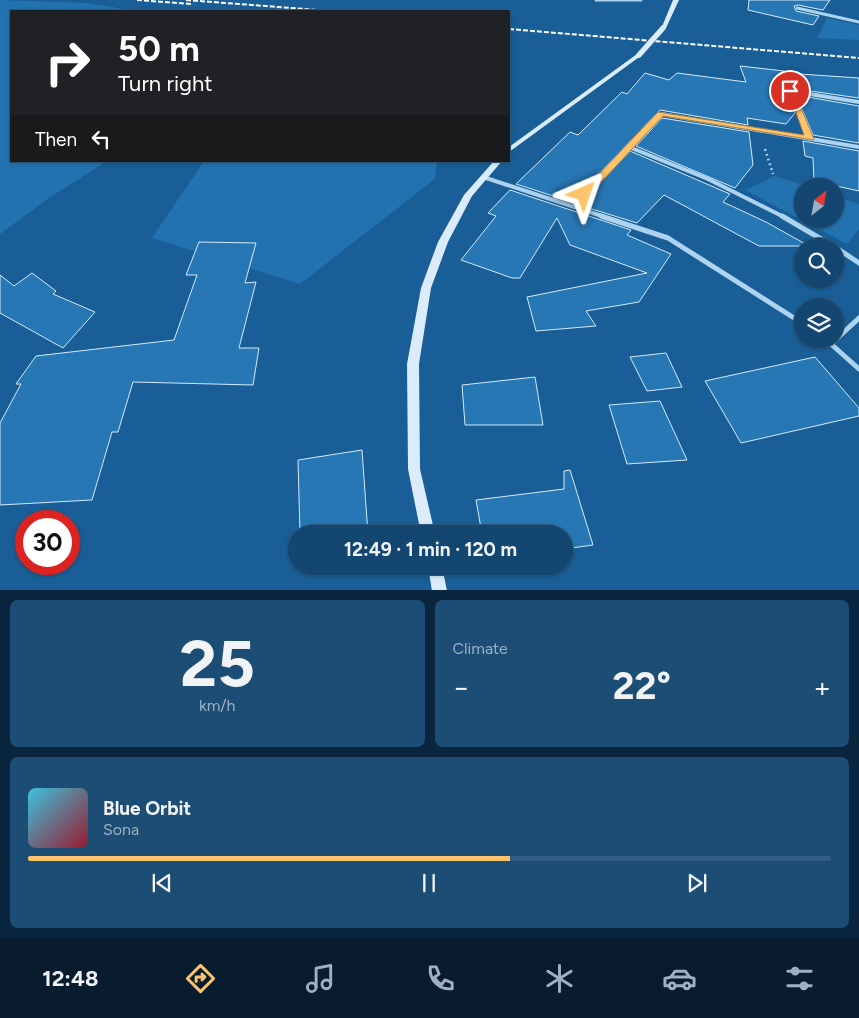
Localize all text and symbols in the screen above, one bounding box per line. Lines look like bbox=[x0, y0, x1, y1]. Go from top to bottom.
text: 50 m bbox=[118, 28, 200, 70]
icon: right bbox=[35, 30, 100, 95]
text: Turn right bbox=[118, 70, 213, 97]
pin bbox=[769, 70, 811, 112]
icon: arrive bbox=[776, 77, 804, 105]
icon: left bbox=[87, 125, 115, 153]
text: Then bbox=[35, 128, 77, 151]
position arrow bbox=[557, 167, 609, 219]
north arrow bbox=[794, 178, 844, 228]
map controls bbox=[794, 178, 844, 348]
button: search bbox=[794, 238, 844, 288]
button: layers bbox=[794, 298, 844, 348]
speed limit sign: 30 bbox=[15, 510, 80, 575]
text: 12:49 · 1 min · 120 m bbox=[344, 538, 517, 561]
text: 25 bbox=[180, 624, 255, 702]
text: Climate bbox=[453, 639, 508, 658]
text: 22° bbox=[613, 663, 671, 709]
text: − bbox=[453, 670, 470, 704]
text: + bbox=[814, 670, 831, 704]
text: km/h bbox=[199, 696, 236, 715]
text: Blue Orbit bbox=[103, 797, 191, 820]
text: Sona bbox=[103, 820, 139, 839]
icon: previous bbox=[148, 869, 176, 897]
icon: pause bbox=[415, 869, 443, 897]
icon: next bbox=[683, 869, 711, 897]
icon: directions bbox=[183, 961, 218, 996]
icon: music bbox=[303, 961, 338, 996]
icon: phone bbox=[423, 961, 458, 996]
icon: climate bbox=[542, 961, 577, 996]
icon: car bbox=[662, 961, 697, 996]
icon: filters bbox=[782, 961, 817, 996]
text: 12:48 bbox=[42, 965, 98, 992]

